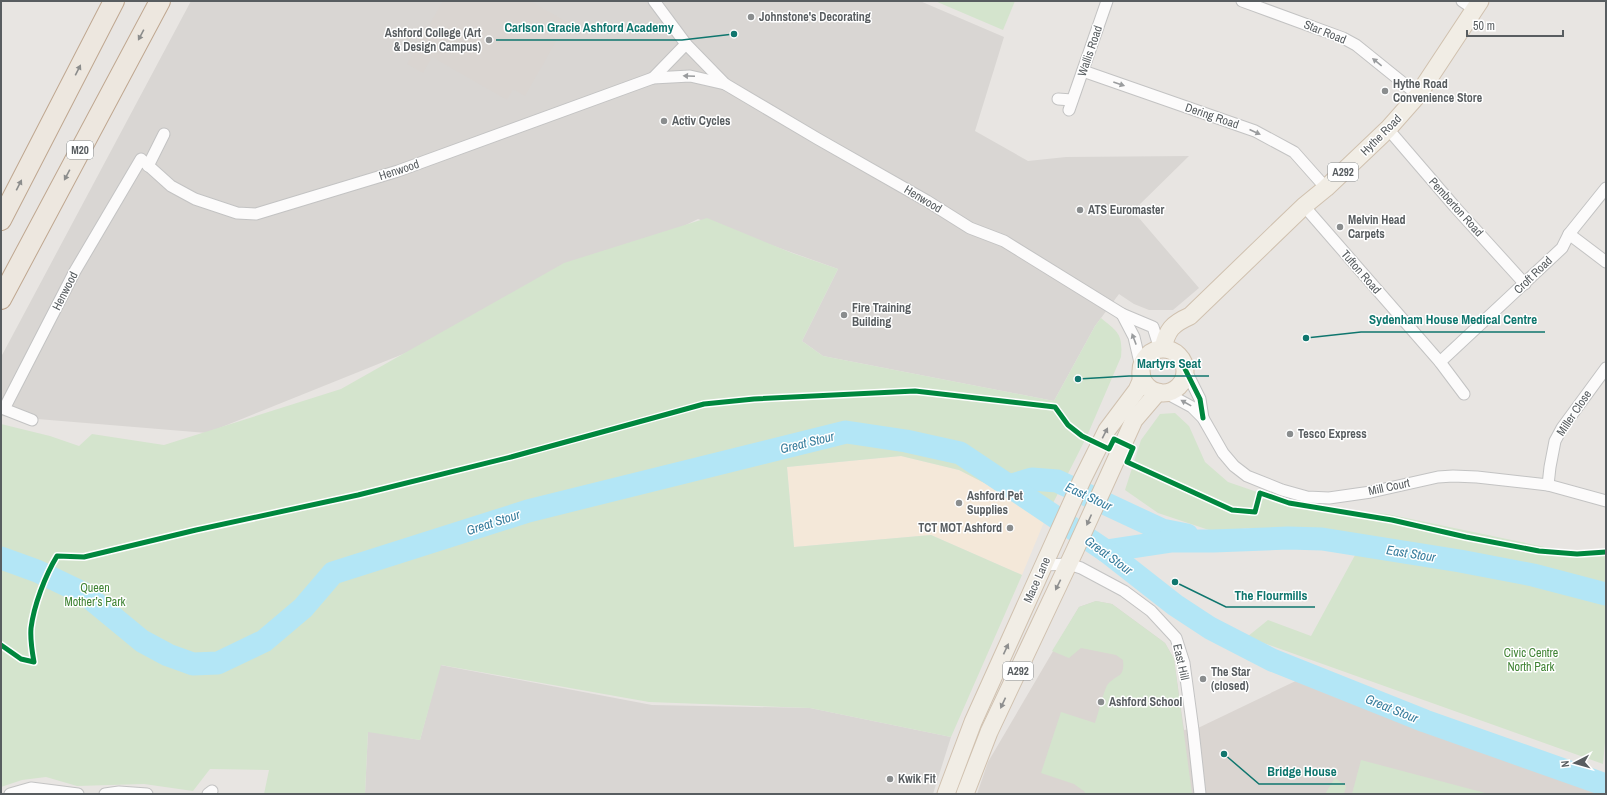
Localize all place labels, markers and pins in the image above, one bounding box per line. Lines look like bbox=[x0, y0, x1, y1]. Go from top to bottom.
place label: Johnstone's Decorating bbox=[759, 9, 871, 25]
marker: Johnstone's Decorating bbox=[746, 12, 756, 22]
callout: Carlson Gracie Ashford Academy bbox=[496, 15, 682, 40]
place label: Ashford College (Art & Design Campus) bbox=[385, 25, 482, 55]
marker: Ashford College (Art & Design Campus) bbox=[484, 35, 494, 45]
place label: Hythe Road Convenience Store bbox=[1393, 76, 1483, 106]
marker: Hythe Road Convenience Store bbox=[1380, 86, 1390, 96]
place label: Activ Cycles bbox=[672, 113, 731, 129]
marker: Activ Cycles bbox=[659, 116, 669, 126]
place label: ATS Euromaster bbox=[1088, 202, 1165, 218]
marker: ATS Euromaster bbox=[1075, 205, 1085, 215]
place label: Melvin Head Carpets bbox=[1348, 212, 1405, 242]
marker: Melvin Head Carpets bbox=[1335, 222, 1345, 232]
place label: Fire Training Building bbox=[852, 300, 911, 330]
callout: Sydenham House Medical Centre bbox=[1361, 307, 1545, 332]
marker: Fire Training Building bbox=[839, 310, 849, 320]
callout: Martyrs Seat bbox=[1129, 351, 1209, 376]
place label: Tesco Express bbox=[1298, 426, 1367, 442]
marker: Tesco Express bbox=[1285, 429, 1295, 439]
place label: Ashford Pet Supplies bbox=[967, 488, 1023, 518]
marker: Ashford Pet Supplies bbox=[954, 498, 964, 508]
place label: TCT MOT Ashford bbox=[918, 520, 1002, 536]
marker: TCT MOT Ashford bbox=[1005, 523, 1015, 533]
callout: The Flourmills bbox=[1226, 582, 1315, 607]
place label: The Star (closed) bbox=[1211, 664, 1251, 694]
marker: The Star (closed) bbox=[1198, 674, 1208, 684]
place label: Ashford School bbox=[1109, 694, 1183, 710]
marker: Ashford School bbox=[1096, 697, 1106, 707]
callout: Bridge House bbox=[1259, 759, 1345, 784]
place label: Kwik Fit bbox=[898, 771, 936, 787]
marker: Kwik Fit bbox=[885, 774, 895, 784]

